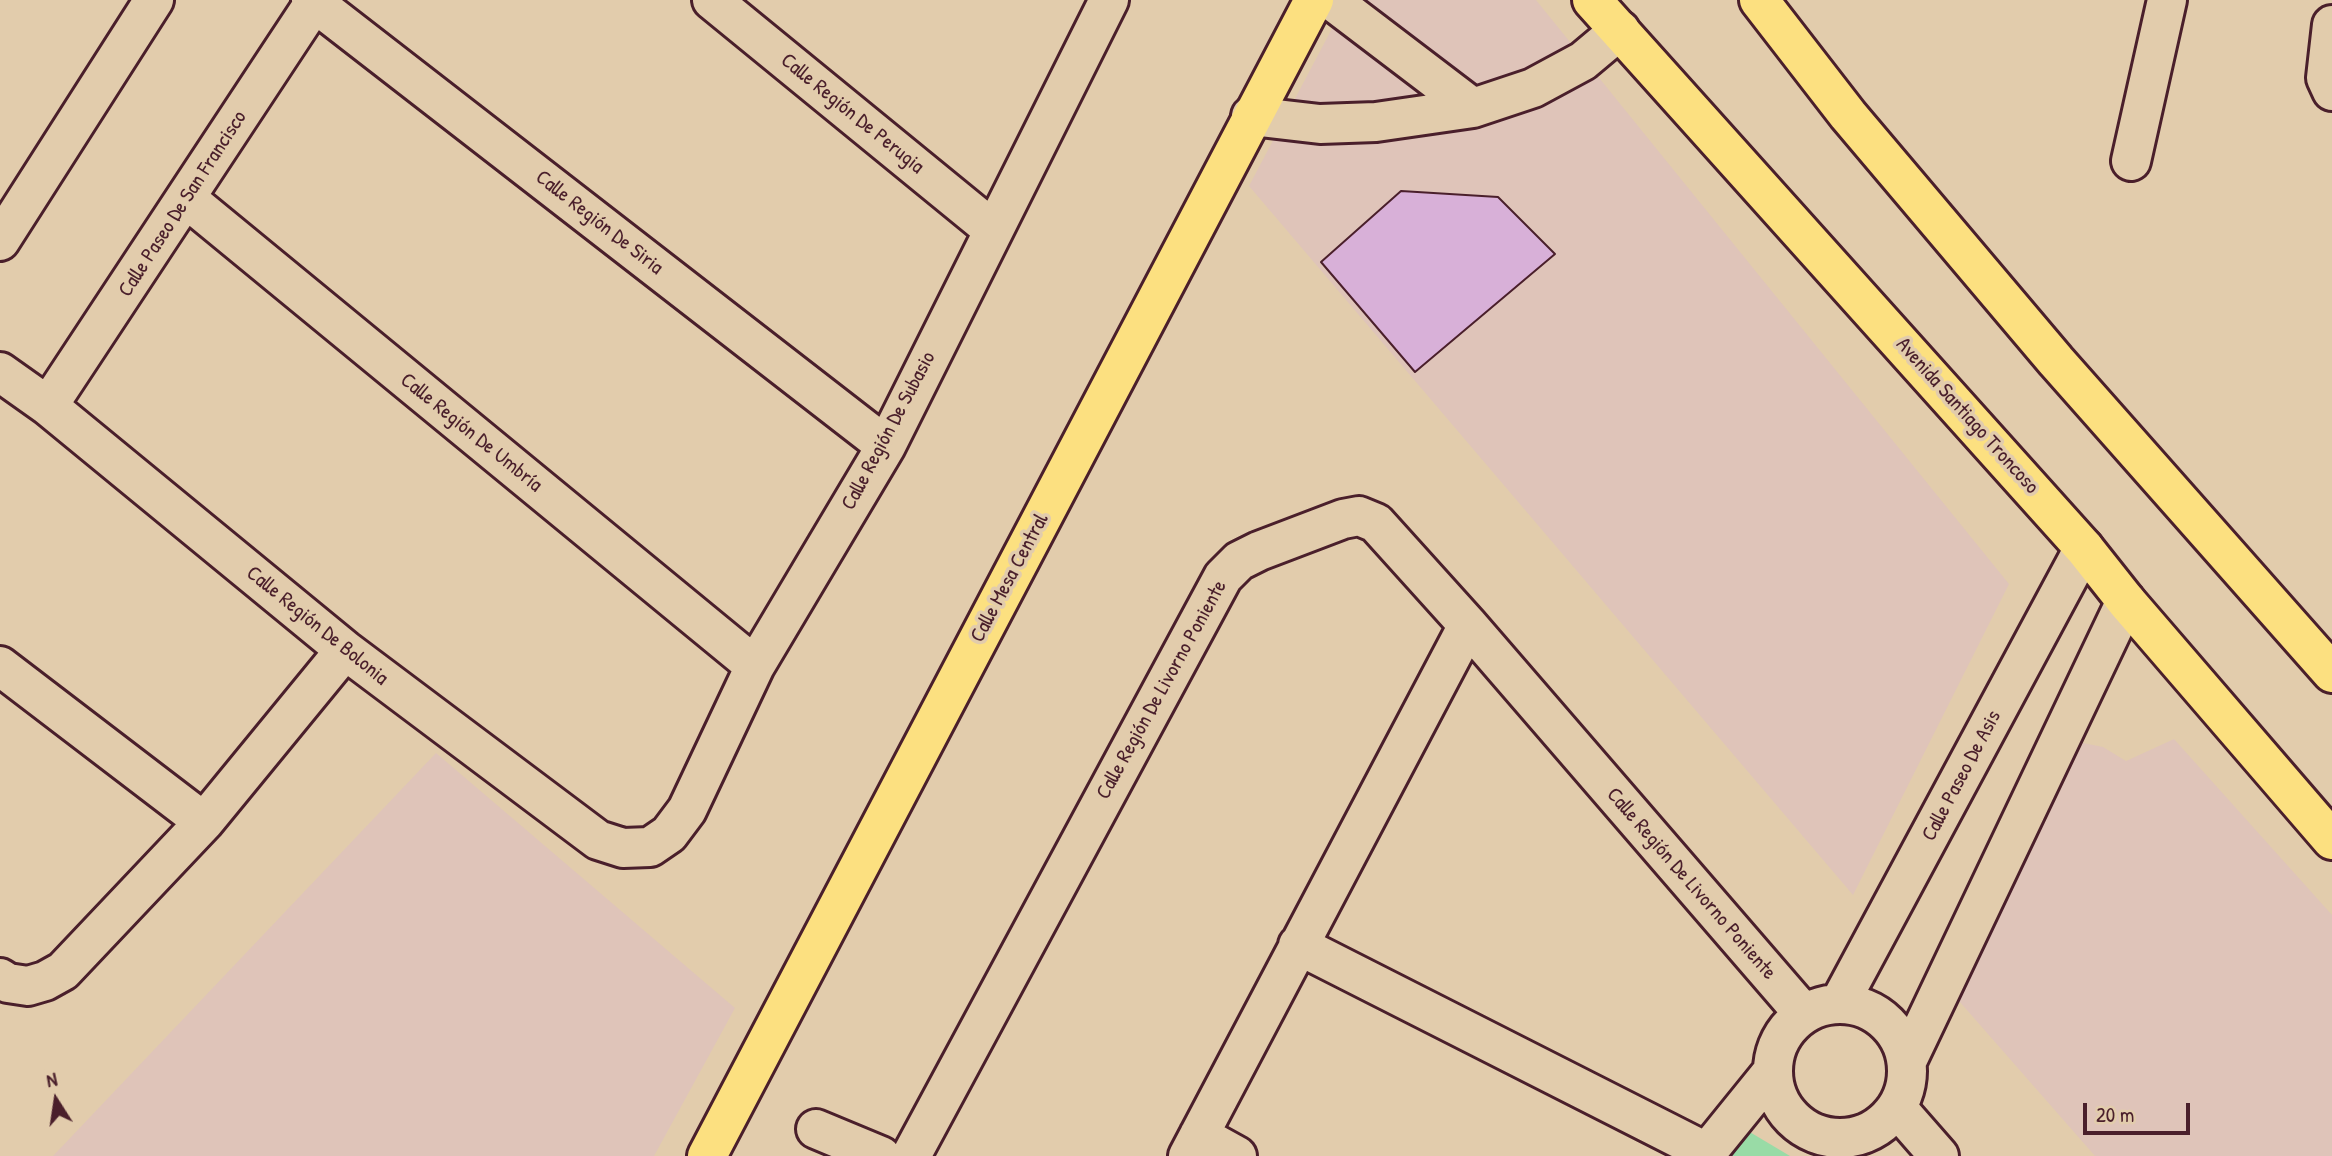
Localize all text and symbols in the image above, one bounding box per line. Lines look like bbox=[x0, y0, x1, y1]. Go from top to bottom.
street label: Calle Región De Perugia bbox=[775, 48, 929, 180]
street label: Calle Paseo De San Francisco bbox=[113, 106, 253, 302]
street label: Calle Región De Siria bbox=[530, 165, 668, 281]
street label: Avenida Santiago Troncoso bbox=[1890, 333, 2044, 499]
street label: Calle Región De Subasio bbox=[837, 347, 941, 515]
street label: Calle Región De Umbría bbox=[395, 368, 547, 498]
street label: Calle Mesa Central bbox=[965, 509, 1055, 647]
street label: Calle Región De Bolonia bbox=[241, 561, 393, 691]
street label: Calle Región De Livorno Poniente bbox=[1091, 576, 1233, 804]
street label: Calle Paseo De Asis bbox=[1917, 706, 2007, 846]
street label: Calle Región De Livorno Poniente bbox=[1601, 783, 1781, 985]
north arrow bbox=[21, 1065, 91, 1135]
text: N bbox=[44, 1066, 59, 1093]
scale bar bbox=[2087, 1090, 2194, 1134]
text: 20 m bbox=[2096, 1100, 2134, 1129]

